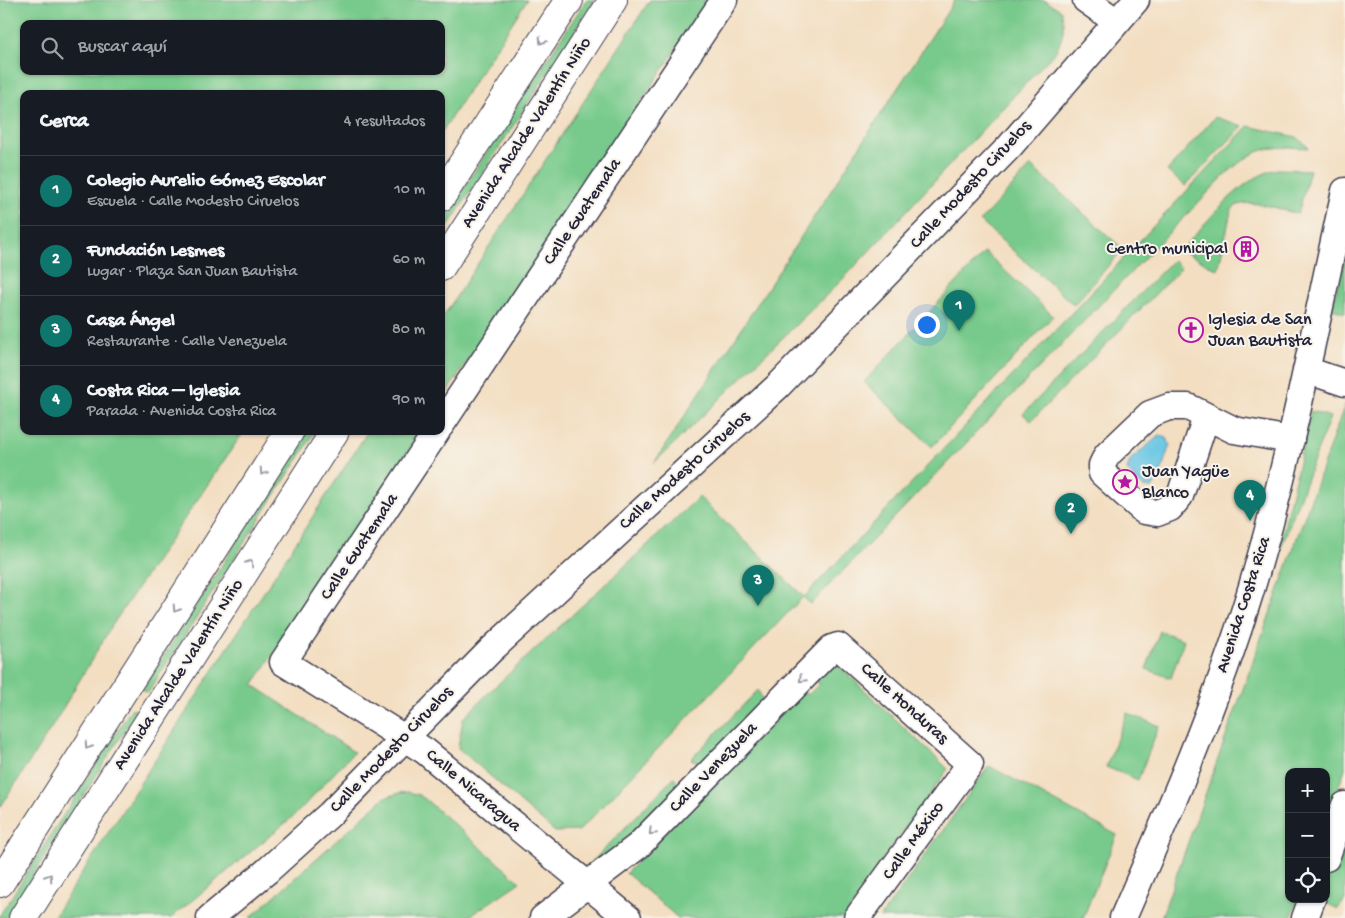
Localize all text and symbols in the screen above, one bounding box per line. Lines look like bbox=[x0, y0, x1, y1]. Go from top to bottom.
search box bbox=[20, 20, 445, 75]
icon: search bbox=[38, 34, 66, 62]
street label: Avenida Alcalde Valentín Niño bbox=[457, 34, 597, 232]
one-way arrow bbox=[539, 35, 548, 45]
text: Buscar aquí bbox=[78, 36, 167, 59]
text: Cerca bbox=[40, 110, 88, 135]
text: 4 resultados bbox=[344, 113, 425, 132]
street label: Calle Modesto Ciruelos bbox=[906, 115, 1037, 254]
street label: Calle Guatemala bbox=[540, 154, 627, 269]
text: Colegio Aurelio Gómez Escolar bbox=[87, 170, 324, 193]
text: 1 bbox=[53, 181, 59, 200]
text: 10 m bbox=[394, 181, 425, 200]
text: Escuela · Calle Modesto Ciruelos bbox=[87, 193, 299, 212]
building icon: Centro municipal bbox=[1233, 236, 1259, 262]
place label: Centro municipal bbox=[1107, 239, 1228, 260]
text: Fundación Lesmes bbox=[87, 240, 224, 263]
text: 2 bbox=[52, 251, 60, 270]
text: 60 m bbox=[393, 251, 425, 270]
text: Lugar · Plaza San Juan Bautista bbox=[87, 263, 297, 282]
pin: 1 bbox=[943, 290, 975, 331]
text: Casa Ángel bbox=[87, 310, 175, 333]
place label: Iglesia de San Juan Bautista bbox=[1208, 310, 1313, 352]
your location bbox=[914, 312, 940, 338]
church icon: Iglesia de San Juan Bautista bbox=[1178, 317, 1204, 343]
text: 3 bbox=[52, 321, 60, 340]
text: 80 m bbox=[392, 321, 425, 340]
text: Restaurante · Calle Venezuela bbox=[87, 333, 287, 352]
text: Costa Rica – Iglesia bbox=[87, 380, 240, 403]
text: 4 bbox=[52, 391, 60, 410]
text: 90 m bbox=[393, 391, 425, 410]
text: Parada · Avenida Costa Rica bbox=[87, 403, 276, 422]
street label: Calle Modesto Ciruelos bbox=[615, 406, 756, 535]
place label: Juan Yagüe Blanco bbox=[1141, 462, 1230, 504]
one-way arrow bbox=[260, 467, 270, 476]
place icon: Juan Yagüe Blanco bbox=[1112, 469, 1138, 495]
pin: 4 bbox=[1234, 480, 1266, 521]
street label: Calle Guatemala bbox=[317, 489, 404, 604]
pin: 2 bbox=[1055, 493, 1087, 534]
street label: Avenida Costa Rica bbox=[1212, 533, 1276, 676]
one-way arrow bbox=[244, 560, 254, 569]
pin: 3 bbox=[742, 565, 774, 606]
street label: Avenida Alcalde Valentín Niño bbox=[109, 576, 249, 774]
one-way arrow bbox=[172, 603, 182, 612]
street label: Calle Honduras bbox=[856, 659, 953, 750]
one-way arrow bbox=[799, 673, 808, 682]
street label: Calle Modesto Ciruelos bbox=[326, 681, 459, 818]
street label: Calle Venezuela bbox=[665, 718, 763, 818]
one-way arrow bbox=[85, 740, 94, 749]
street label: Calle Nicaragua bbox=[421, 745, 526, 838]
map controls bbox=[1285, 768, 1330, 903]
button: + bbox=[1285, 768, 1330, 813]
street label: Calle México bbox=[879, 798, 949, 884]
button: − bbox=[1285, 813, 1330, 858]
one-way arrow bbox=[648, 826, 657, 835]
button: locate bbox=[1285, 858, 1330, 903]
one-way arrow bbox=[43, 873, 52, 883]

